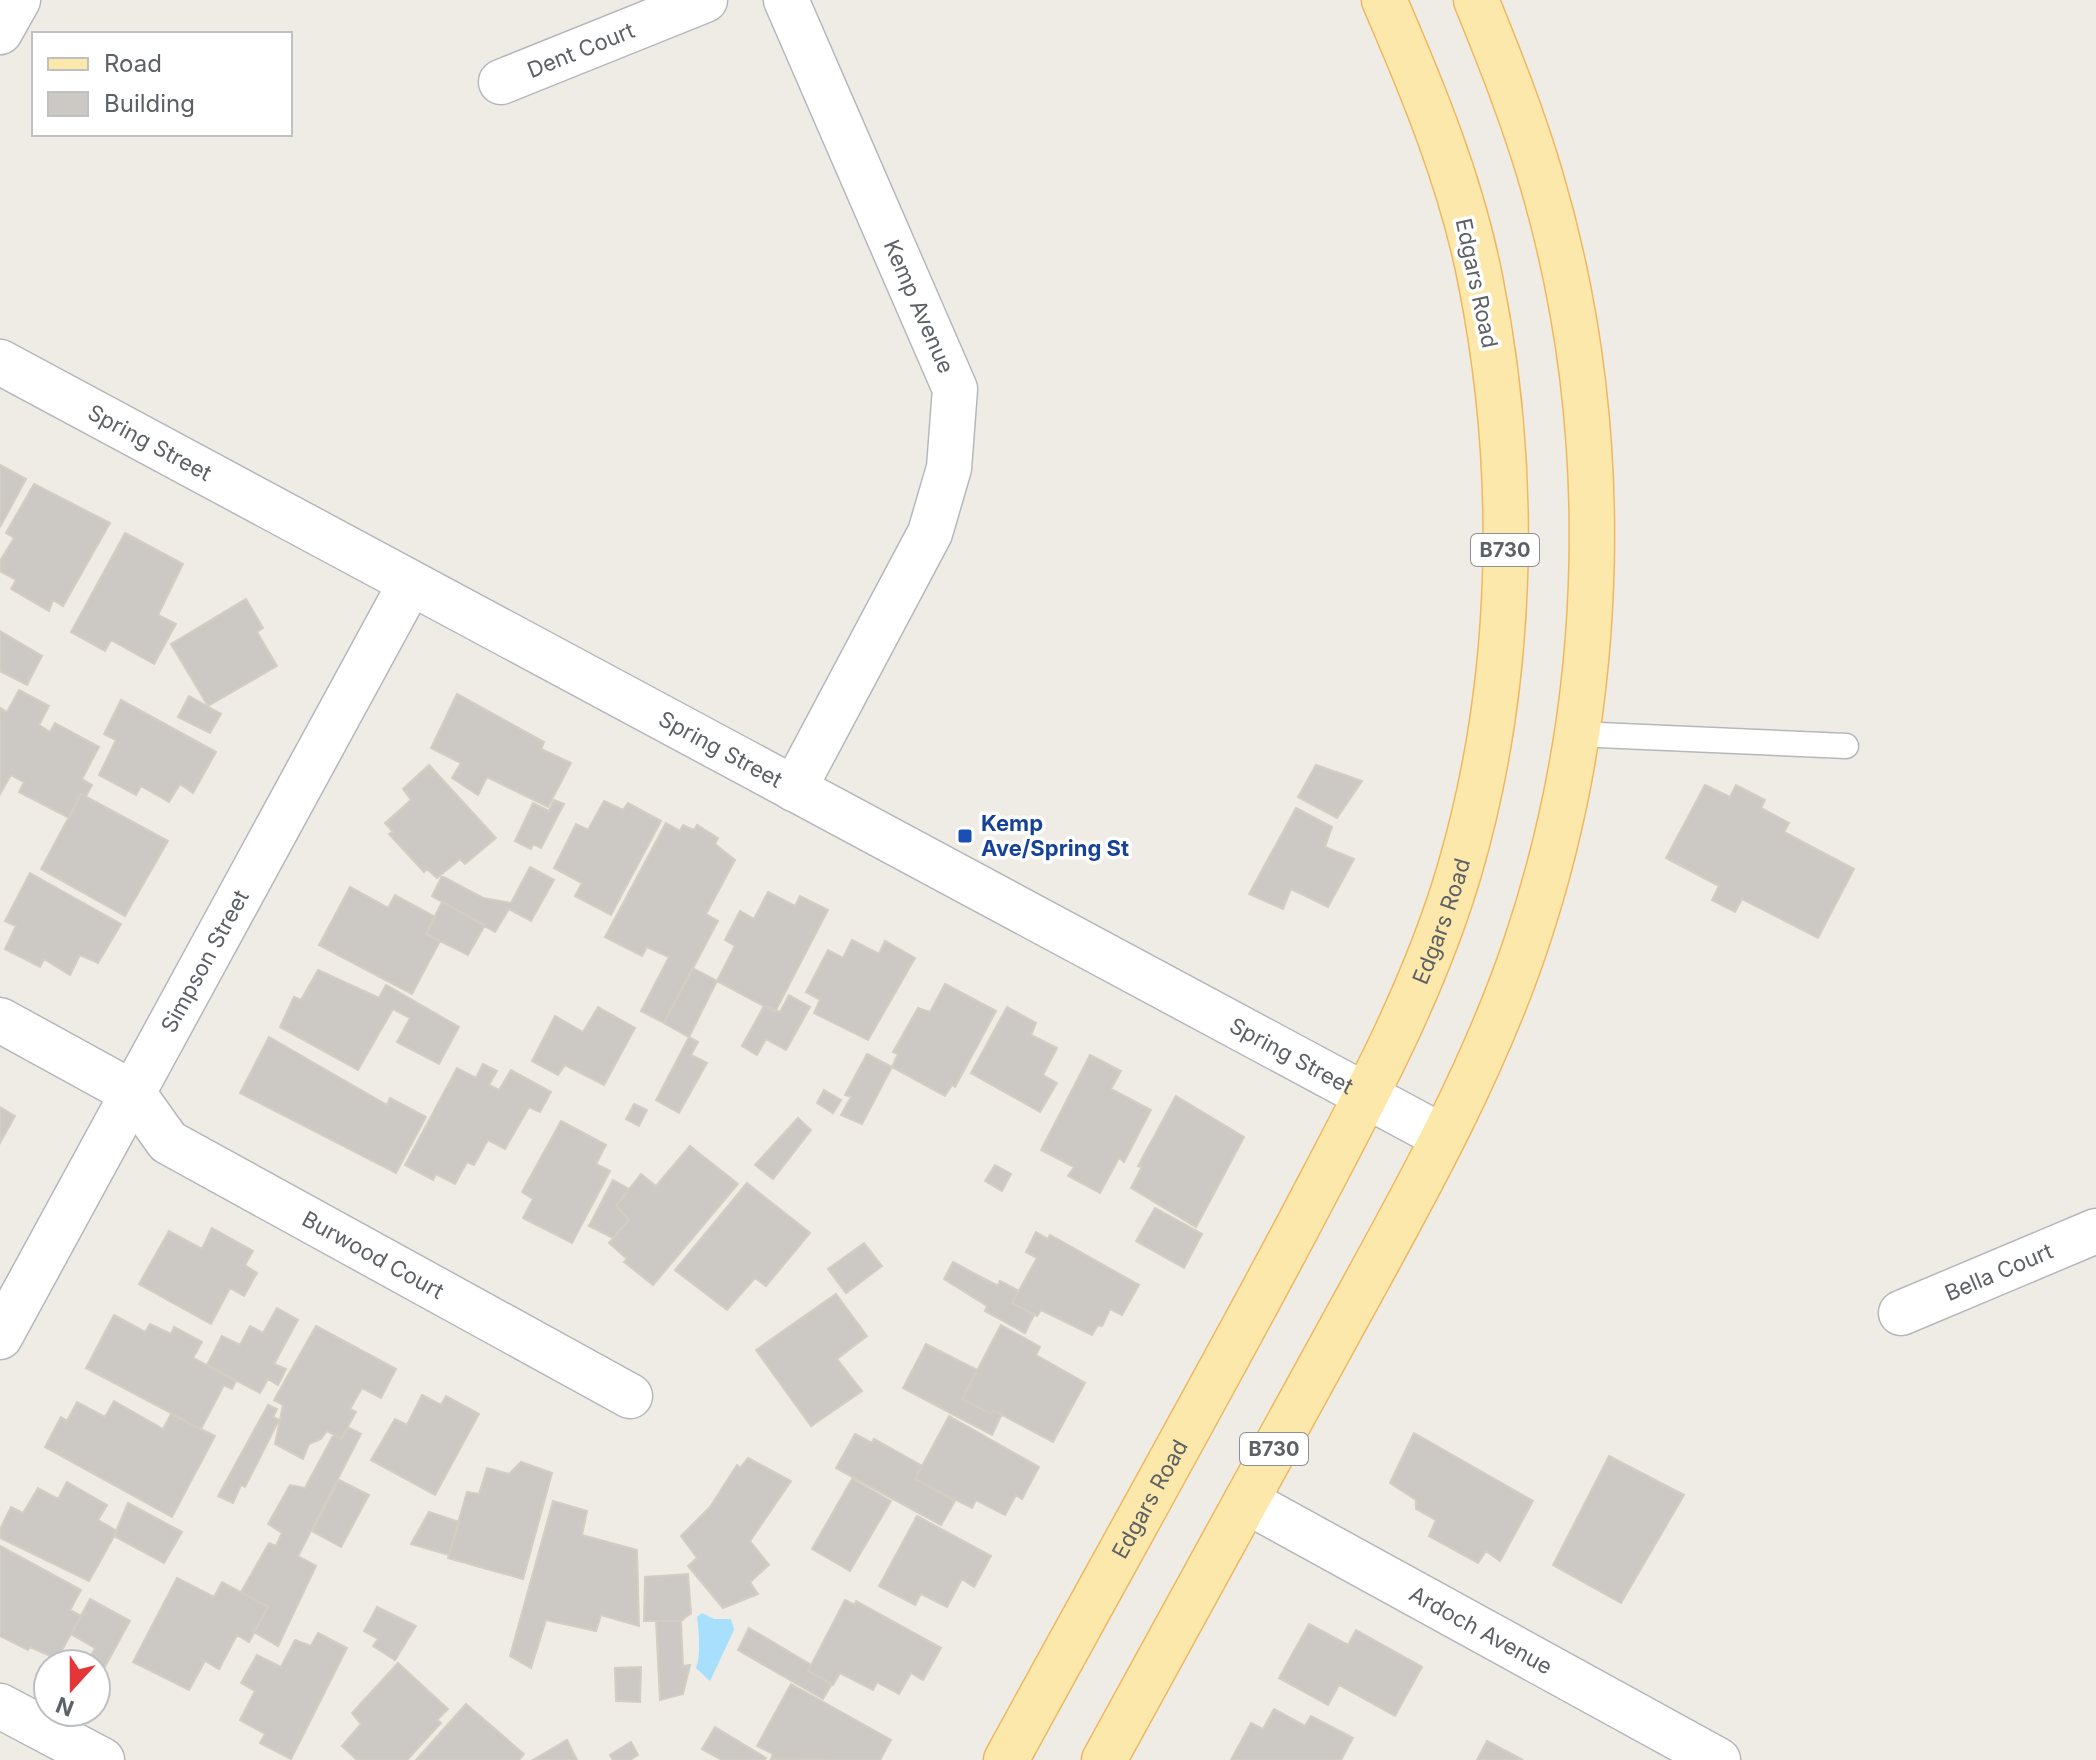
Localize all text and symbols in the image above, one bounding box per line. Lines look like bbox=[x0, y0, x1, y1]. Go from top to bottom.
street label: Dent Court bbox=[523, 17, 638, 83]
legend bbox=[32, 32, 292, 136]
text: Road bbox=[104, 49, 162, 78]
text: Building bbox=[104, 89, 195, 118]
street label: Edgars Road bbox=[1451, 216, 1503, 350]
street label: Kemp Avenue bbox=[879, 236, 960, 377]
street label: Spring Street bbox=[84, 399, 216, 486]
road number: B730 bbox=[1471, 534, 1539, 566]
street label: Spring Street bbox=[654, 705, 787, 793]
place label: Kemp Ave/Spring St bbox=[981, 810, 1129, 861]
marker: Kemp Ave/Spring St bbox=[956, 827, 974, 845]
street label: Edgars Road bbox=[1407, 855, 1475, 988]
street label: Simpson Street bbox=[155, 885, 254, 1037]
street label: Spring Street bbox=[1225, 1012, 1358, 1099]
street label: Burwood Court bbox=[298, 1205, 448, 1304]
street label: Bella Court bbox=[1941, 1238, 2057, 1306]
road number: B730 bbox=[1240, 1433, 1308, 1465]
street label: Edgars Road bbox=[1106, 1435, 1193, 1563]
street label: Ardoch Avenue bbox=[1405, 1580, 1557, 1680]
north arrow bbox=[32, 1648, 112, 1728]
text: N bbox=[52, 1692, 77, 1722]

